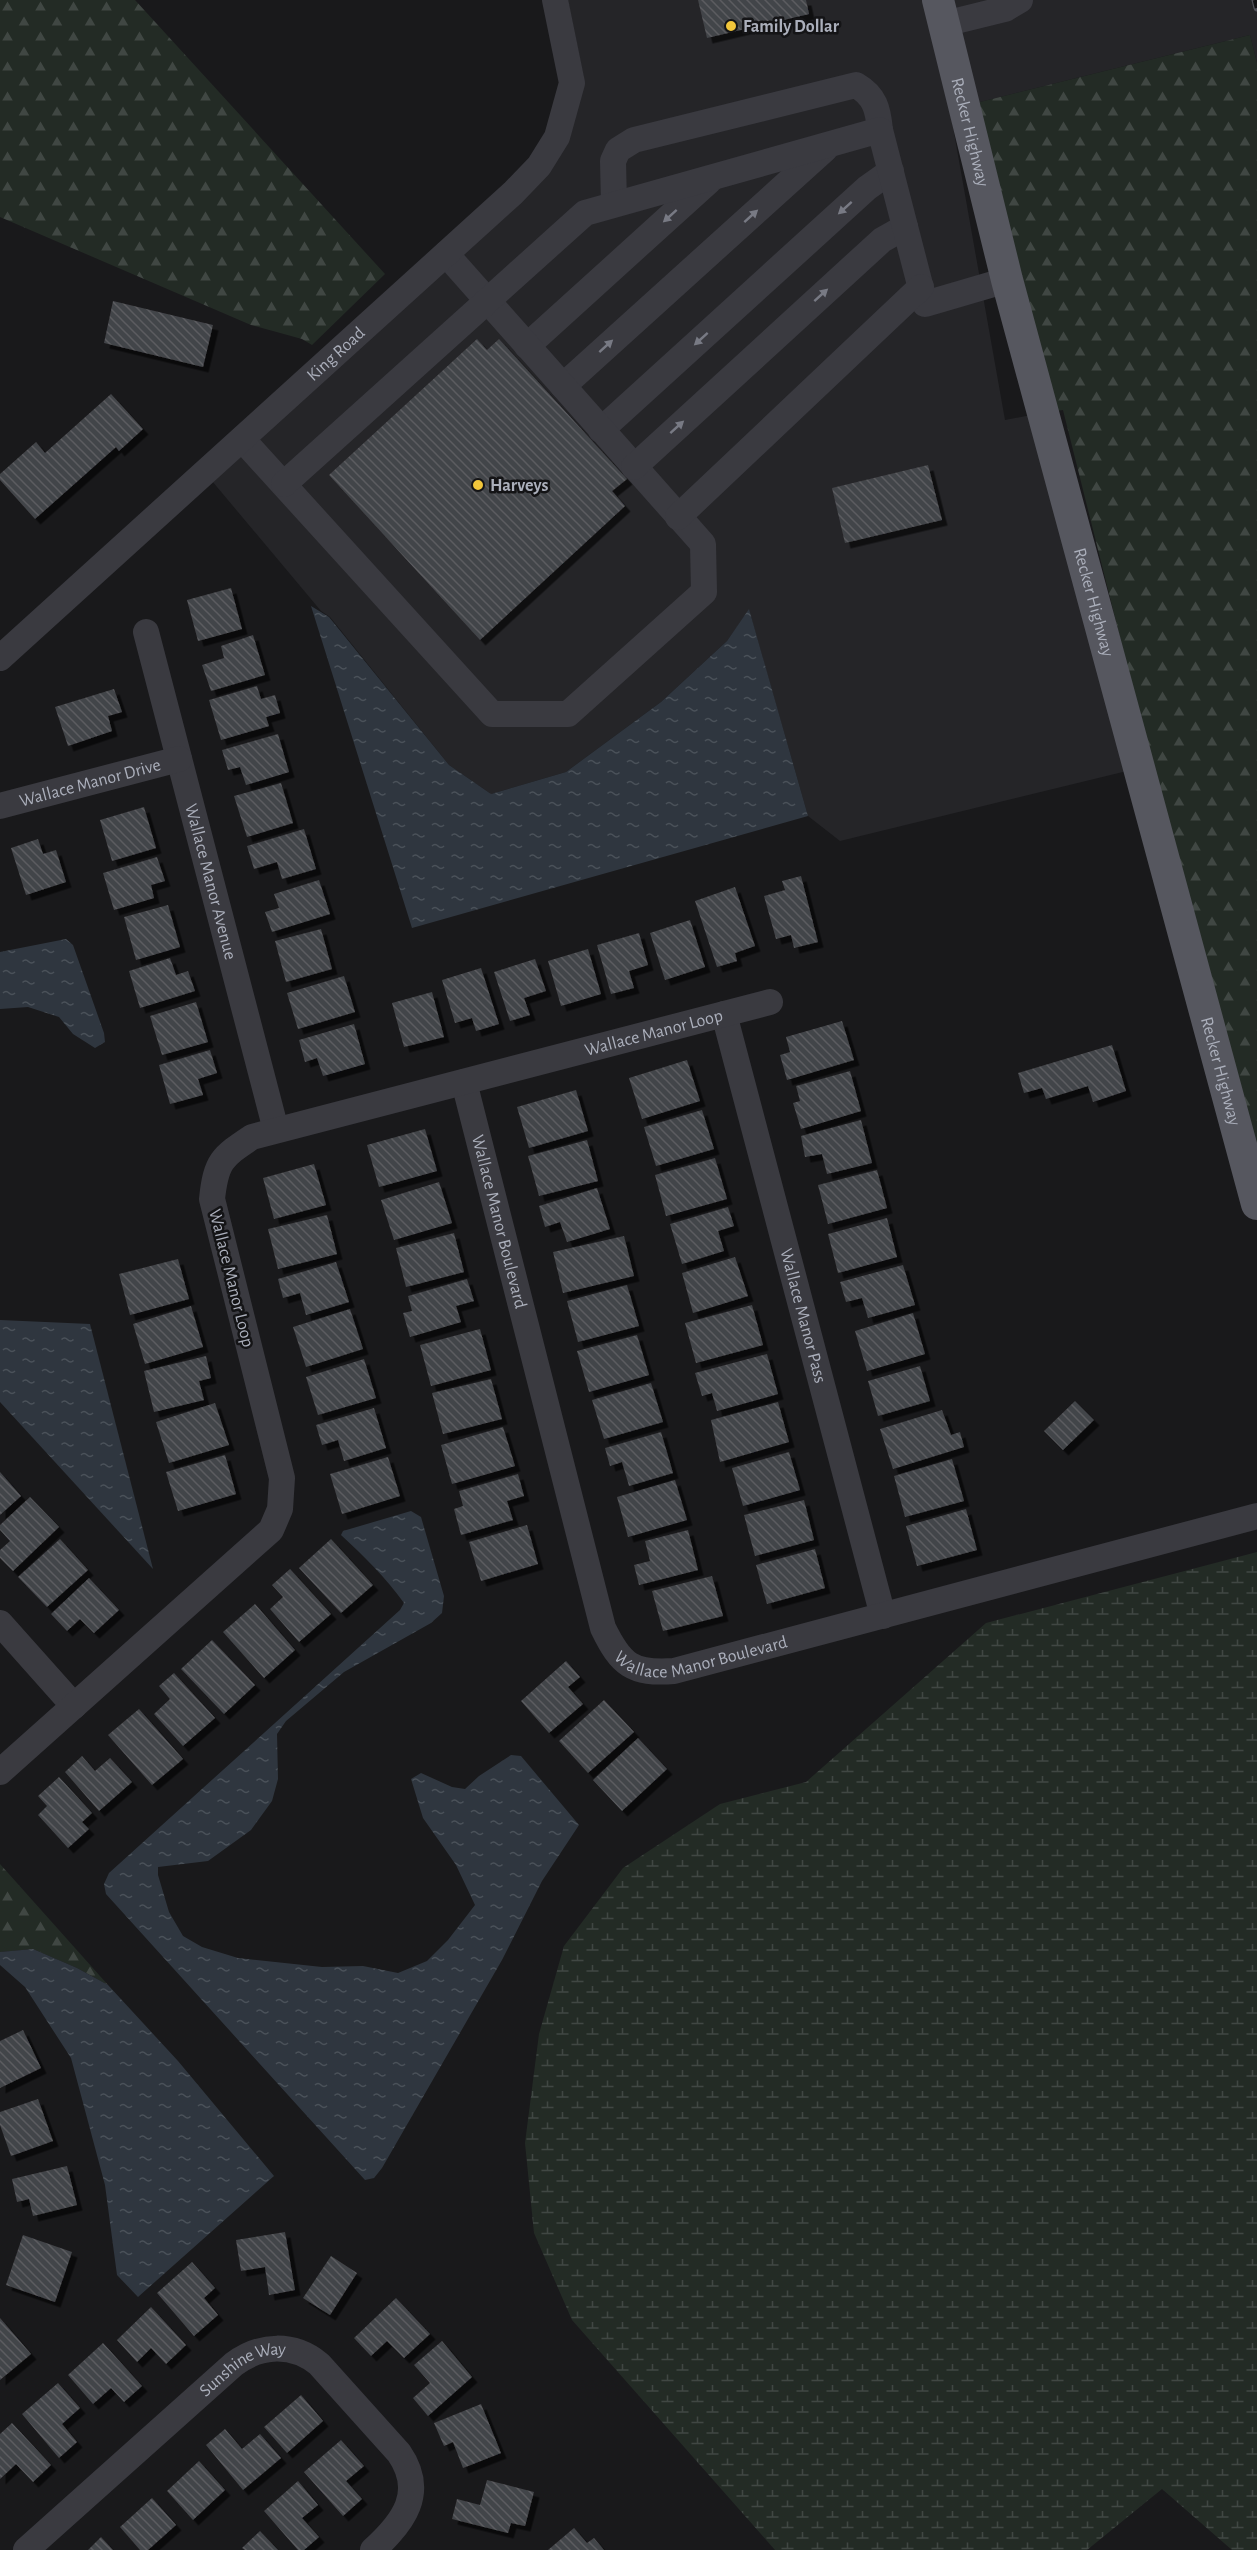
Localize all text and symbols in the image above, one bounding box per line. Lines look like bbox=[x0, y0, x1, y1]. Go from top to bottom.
place label: Family Dollar bbox=[743, 18, 840, 36]
marker: Family Dollar bbox=[724, 19, 738, 33]
street label: Recker Highway bbox=[947, 76, 992, 189]
one-way arrow bbox=[838, 201, 853, 214]
one-way arrow bbox=[663, 209, 678, 222]
one-way arrow bbox=[743, 210, 758, 223]
one-way arrow bbox=[813, 289, 828, 302]
street label: King Road bbox=[304, 324, 369, 385]
one-way arrow bbox=[694, 332, 709, 345]
one-way arrow bbox=[598, 340, 613, 353]
one-way arrow bbox=[669, 421, 684, 434]
place label: Harveys bbox=[490, 477, 548, 495]
marker: Harveys bbox=[471, 478, 485, 492]
street label: Recker Highway bbox=[1070, 546, 1117, 659]
street label: Wallace Manor Drive bbox=[18, 756, 163, 811]
street label: Wallace Manor Avenue bbox=[181, 802, 239, 962]
street label: Wallace Manor Loop bbox=[583, 1007, 725, 1060]
street label: Recker Highway bbox=[1197, 1015, 1243, 1128]
street label: Wallace Manor Boulevard bbox=[468, 1133, 529, 1311]
street label: Wallace Manor Loop bbox=[205, 1207, 257, 1349]
street label: Wallace Manor Pass bbox=[776, 1247, 829, 1385]
street label: Wallace Manor Boulevard bbox=[610, 1633, 789, 1682]
street label: Sunshine Way bbox=[196, 2340, 287, 2400]

